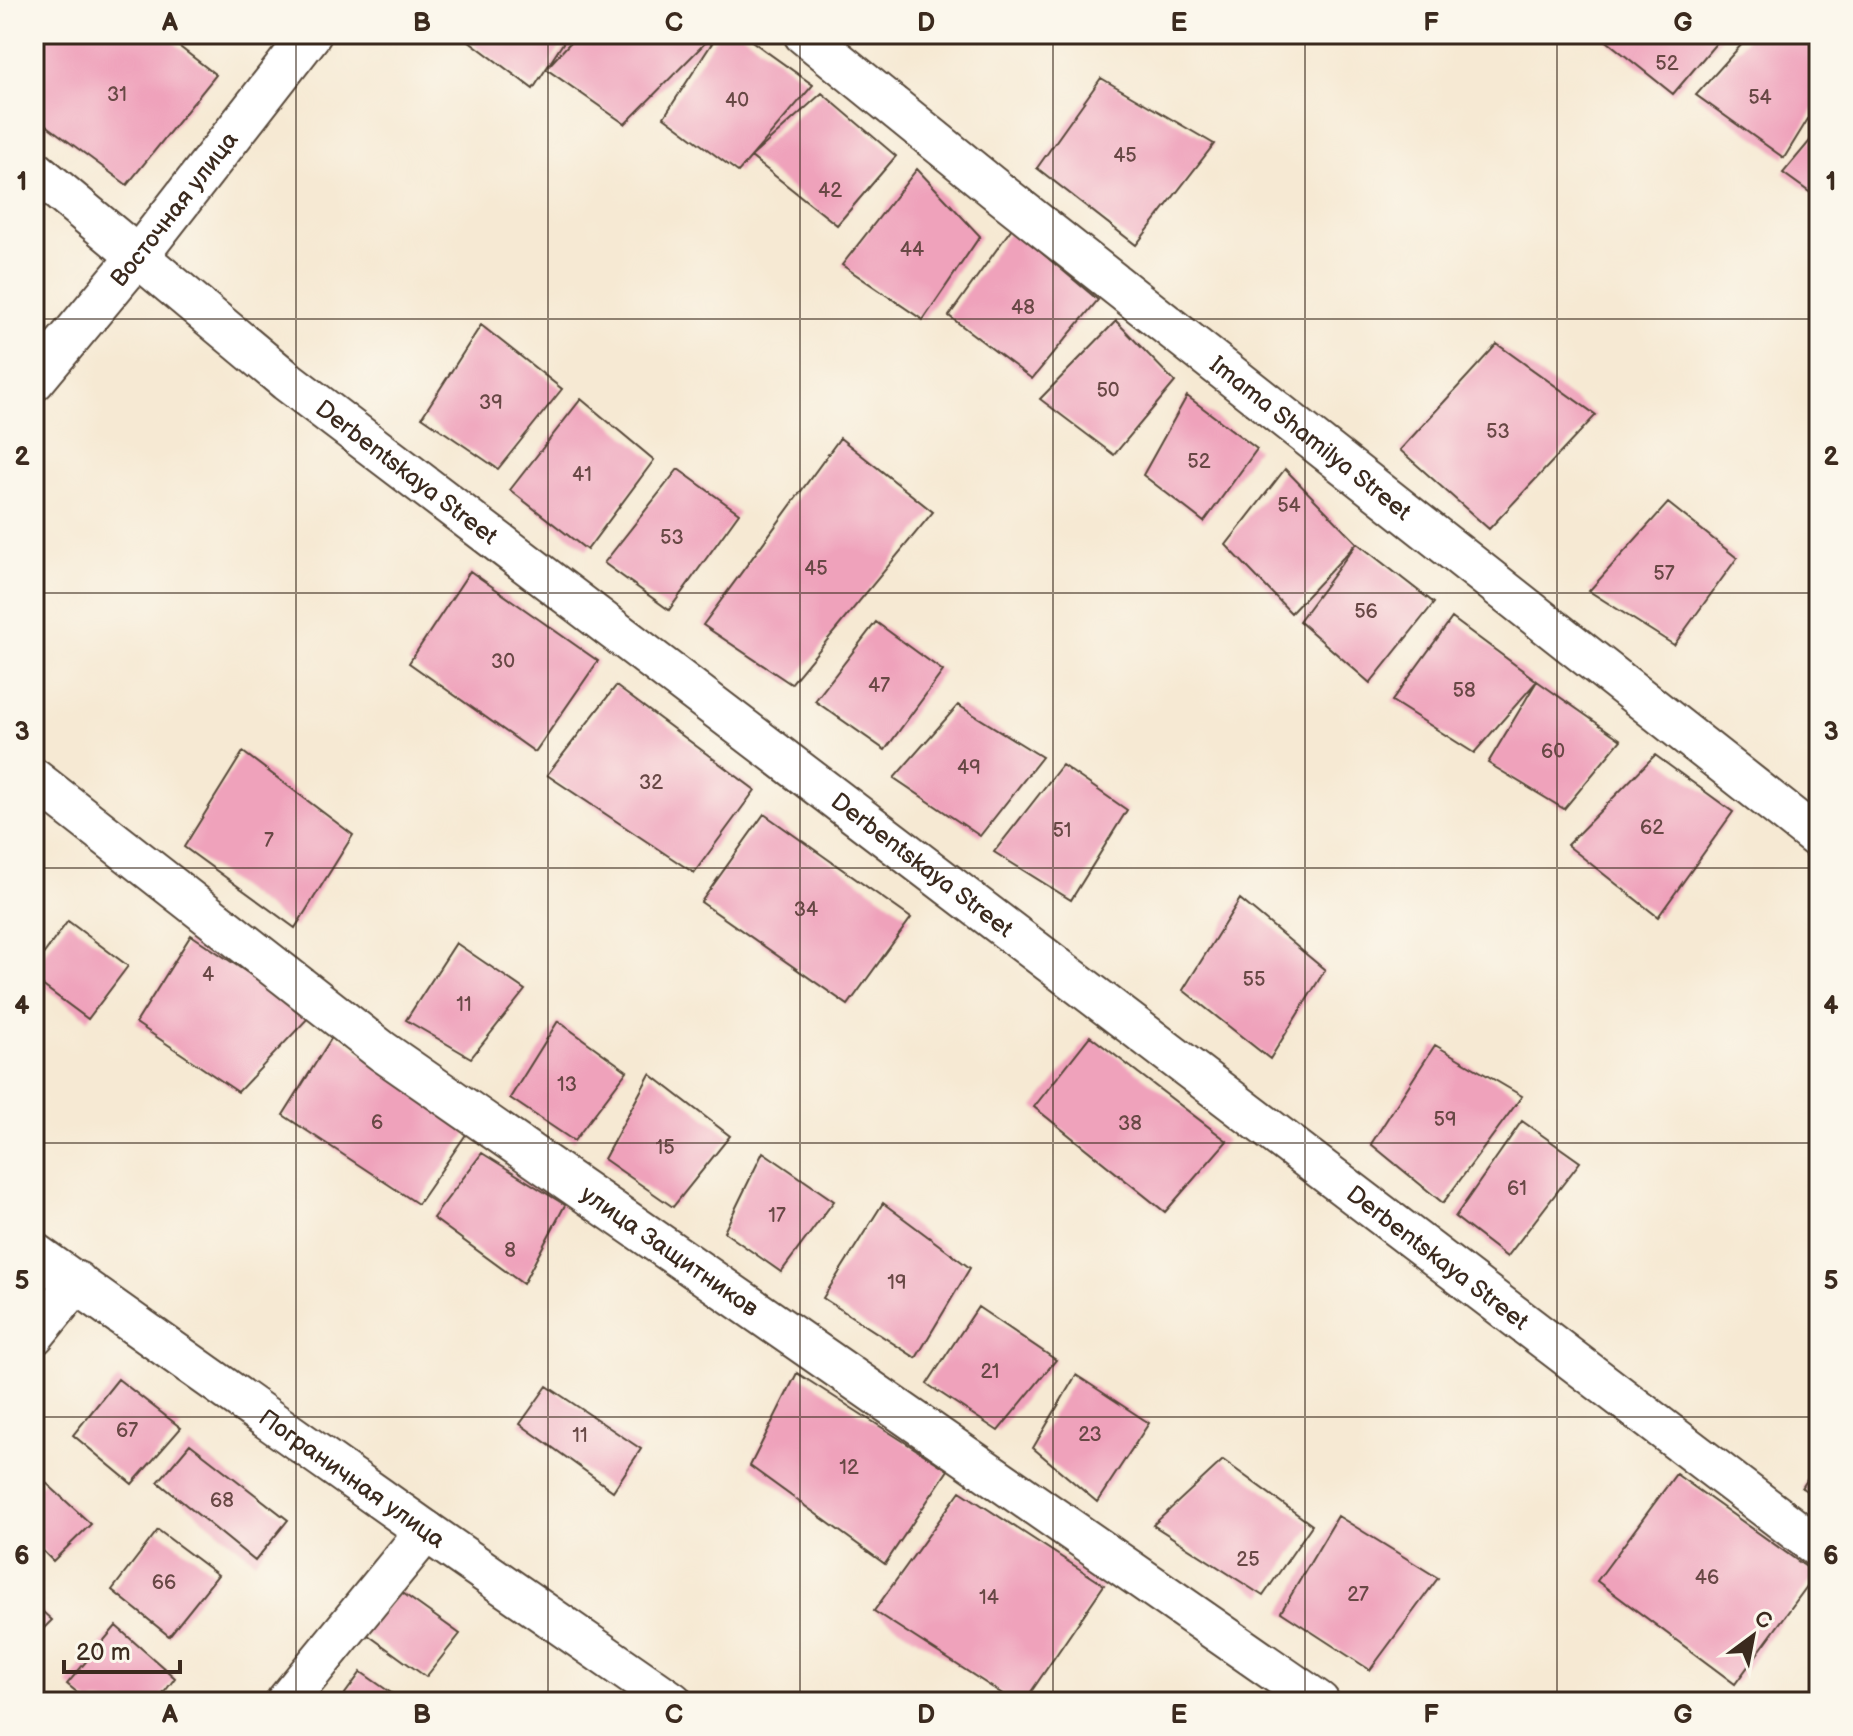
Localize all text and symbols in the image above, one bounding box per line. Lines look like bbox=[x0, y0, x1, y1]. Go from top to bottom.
text: A bbox=[161, 8, 178, 39]
text: B bbox=[413, 8, 431, 39]
text: C bbox=[665, 8, 683, 39]
text: D bbox=[917, 8, 935, 39]
text: E bbox=[1171, 8, 1188, 39]
text: F bbox=[1423, 8, 1439, 39]
text: G bbox=[1673, 8, 1693, 39]
house number: 52 bbox=[1655, 52, 1679, 76]
house number: 31 bbox=[107, 83, 127, 107]
house number: 54 bbox=[1748, 86, 1772, 110]
house number: 40 bbox=[725, 89, 749, 113]
street label: Восточная улица bbox=[104, 126, 244, 292]
house number: 45 bbox=[1113, 144, 1137, 168]
text: 1 bbox=[17, 167, 27, 198]
text: 1 bbox=[1826, 167, 1836, 198]
house number: 42 bbox=[818, 179, 842, 203]
house number: 44 bbox=[900, 238, 924, 262]
house number: 48 bbox=[1011, 296, 1035, 320]
street label: Imama Shamilya Street bbox=[1204, 350, 1418, 527]
house number: 50 bbox=[1096, 379, 1120, 403]
house number: 39 bbox=[479, 391, 503, 415]
street label: Derbentskaya Street bbox=[310, 394, 504, 551]
house number: 53 bbox=[1486, 420, 1510, 444]
text: 2 bbox=[14, 442, 30, 473]
text: 2 bbox=[1823, 442, 1839, 473]
house number: 52 bbox=[1187, 450, 1211, 474]
house number: 41 bbox=[572, 463, 592, 487]
house number: 54 bbox=[1277, 494, 1301, 518]
house number: 53 bbox=[660, 526, 684, 550]
house number: 45 bbox=[804, 557, 828, 581]
house number: 57 bbox=[1653, 562, 1675, 586]
house number: 56 bbox=[1354, 600, 1378, 624]
house number: 30 bbox=[491, 650, 515, 674]
house number: 47 bbox=[868, 674, 890, 698]
house number: 58 bbox=[1452, 679, 1476, 703]
text: 3 bbox=[14, 717, 30, 748]
text: 3 bbox=[1823, 717, 1839, 748]
house number: 60 bbox=[1541, 740, 1565, 764]
house number: 49 bbox=[957, 756, 981, 780]
house number: 32 bbox=[639, 771, 663, 795]
street label: Derbentskaya Street bbox=[826, 786, 1019, 944]
house number: 62 bbox=[1640, 816, 1664, 840]
house number: 51 bbox=[1052, 819, 1072, 843]
house number: 7 bbox=[264, 829, 274, 853]
house number: 34 bbox=[794, 898, 818, 922]
house number: 4 bbox=[202, 963, 214, 987]
house number: 55 bbox=[1243, 968, 1265, 992]
text: 4 bbox=[14, 991, 30, 1022]
text: 4 bbox=[1823, 991, 1839, 1022]
house number: 11 bbox=[456, 993, 472, 1017]
house number: 13 bbox=[557, 1073, 577, 1097]
house number: 59 bbox=[1433, 1108, 1457, 1132]
house number: 6 bbox=[371, 1111, 383, 1135]
house number: 38 bbox=[1118, 1112, 1142, 1136]
house number: 15 bbox=[655, 1136, 675, 1160]
house number: 61 bbox=[1507, 1177, 1527, 1201]
street label: улица Защитников bbox=[575, 1179, 765, 1323]
street label: Derbentskaya Street bbox=[1341, 1179, 1535, 1336]
house number: 17 bbox=[768, 1204, 786, 1228]
house number: 8 bbox=[504, 1239, 516, 1263]
text: 5 bbox=[14, 1266, 30, 1297]
text: 5 bbox=[1823, 1266, 1839, 1297]
house number: 19 bbox=[887, 1271, 907, 1295]
house number: 21 bbox=[980, 1360, 1000, 1384]
street label: Пограничная улица bbox=[254, 1403, 451, 1554]
house number: 67 bbox=[116, 1419, 138, 1443]
house number: 23 bbox=[1078, 1423, 1102, 1447]
house number: 11 bbox=[572, 1424, 588, 1448]
house number: 12 bbox=[839, 1456, 859, 1480]
house number: 68 bbox=[210, 1489, 234, 1513]
text: 6 bbox=[14, 1541, 30, 1572]
text: 6 bbox=[1823, 1541, 1839, 1572]
house number: 25 bbox=[1236, 1548, 1260, 1572]
house number: 46 bbox=[1695, 1566, 1719, 1590]
house number: 66 bbox=[152, 1571, 176, 1595]
house number: 27 bbox=[1347, 1583, 1369, 1607]
house number: 14 bbox=[979, 1586, 999, 1610]
north arrow bbox=[1713, 1596, 1793, 1676]
text: С bbox=[1749, 1605, 1776, 1636]
scale bar bbox=[64, 1624, 180, 1674]
text: 20 m bbox=[76, 1638, 131, 1667]
text: A bbox=[161, 1700, 178, 1731]
text: B bbox=[413, 1700, 431, 1731]
text: C bbox=[665, 1700, 683, 1731]
text: D bbox=[917, 1700, 935, 1731]
text: E bbox=[1171, 1700, 1188, 1731]
text: F bbox=[1423, 1700, 1439, 1731]
text: G bbox=[1673, 1700, 1693, 1731]

